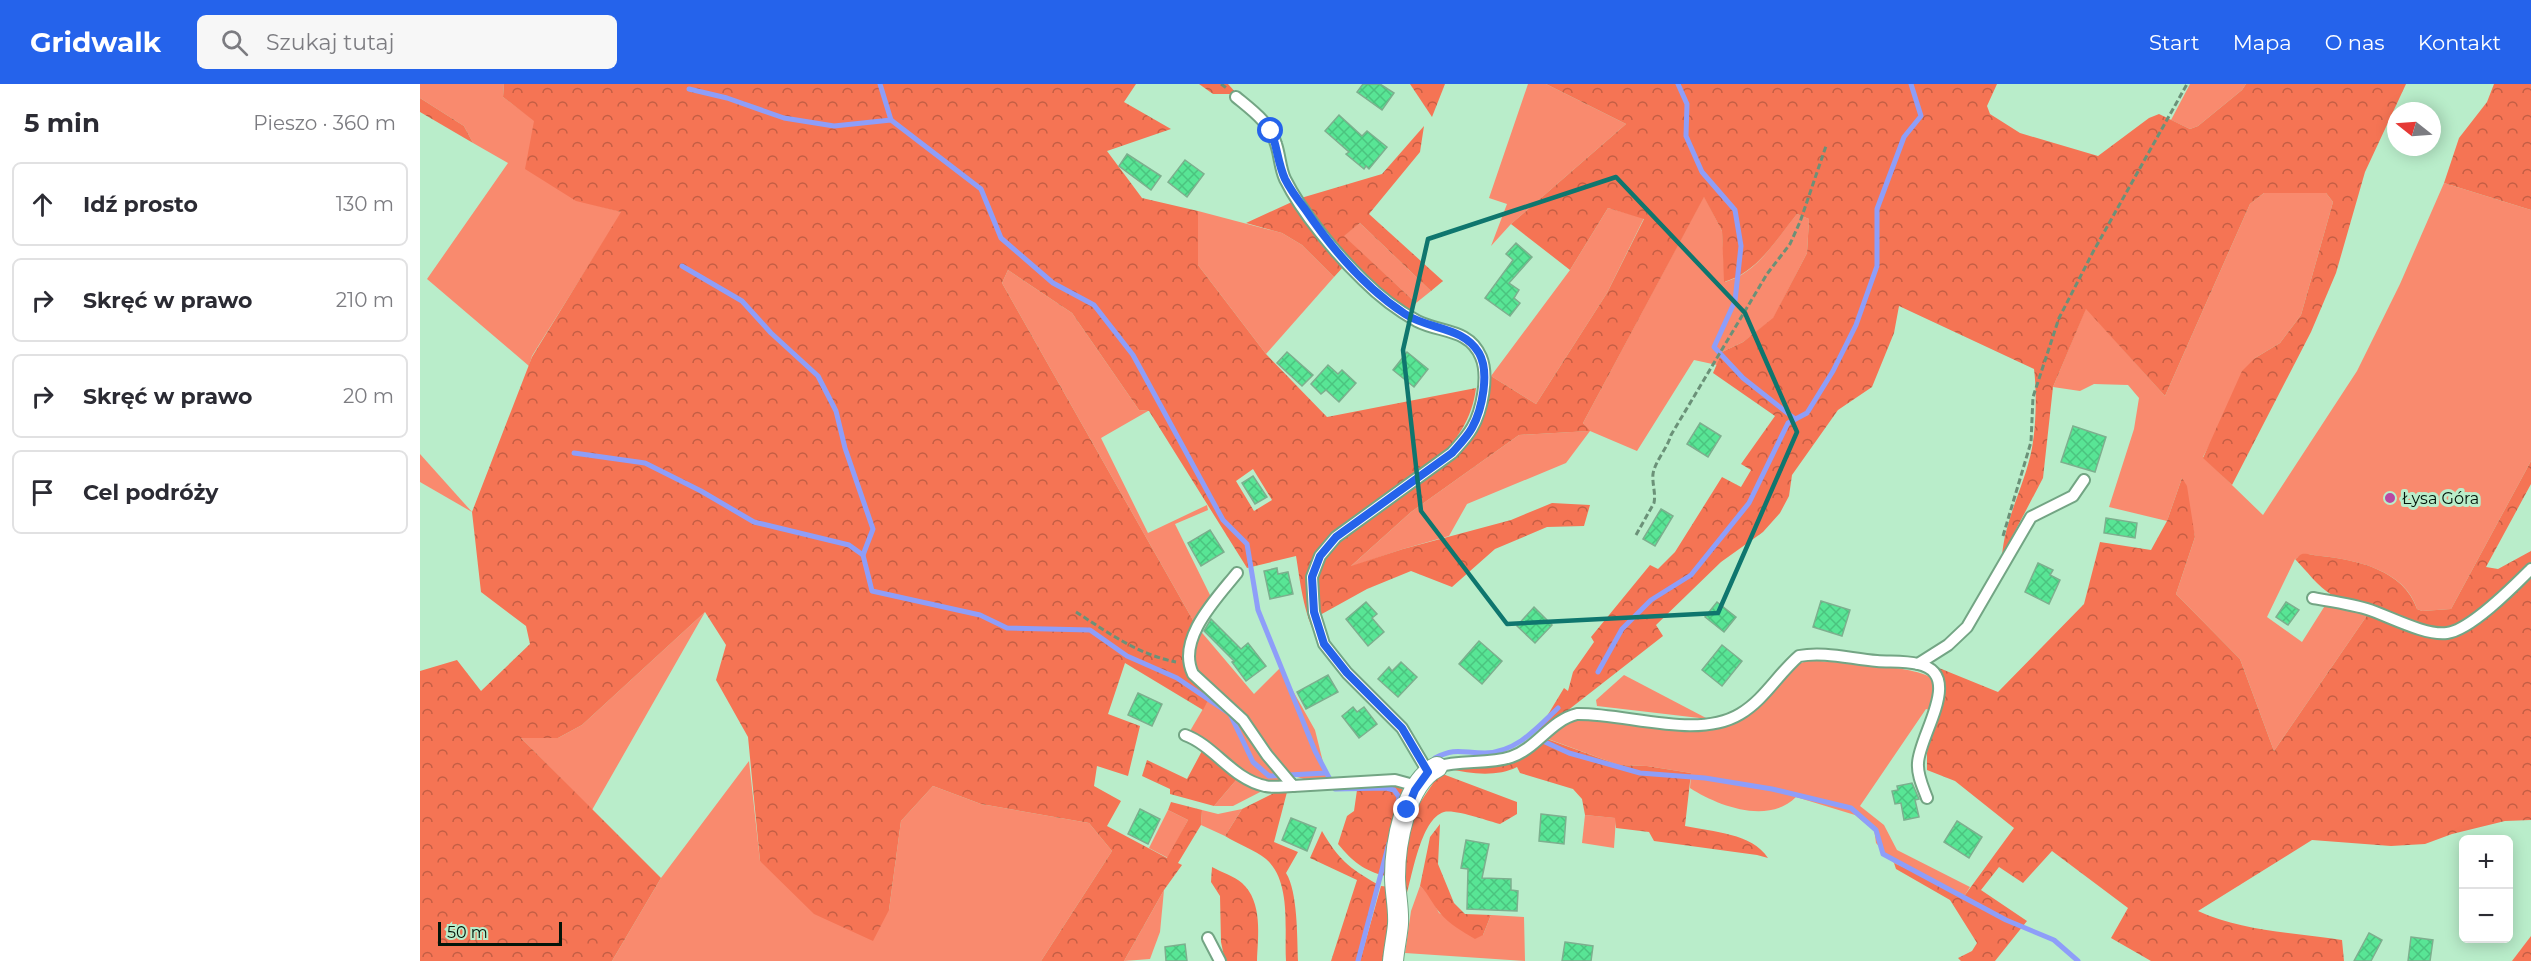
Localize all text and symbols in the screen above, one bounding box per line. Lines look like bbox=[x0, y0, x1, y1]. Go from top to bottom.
search box bbox=[197, 15, 617, 69]
text: Gridwalk bbox=[30, 25, 161, 59]
icon: search bbox=[218, 26, 251, 59]
text: Szukaj tutaj bbox=[266, 29, 395, 56]
text: Start bbox=[2149, 30, 2200, 55]
text: Mapa bbox=[2233, 30, 2292, 55]
text: O nas bbox=[2325, 30, 2385, 55]
text: Kontakt bbox=[2418, 30, 2501, 55]
north arrow bbox=[2387, 102, 2441, 156]
text: 5 min bbox=[24, 107, 100, 139]
text: Pieszo · 360 m bbox=[253, 111, 396, 135]
route start bbox=[1257, 117, 1283, 143]
icon: ahead bbox=[26, 188, 59, 221]
text: Idź prosto bbox=[83, 191, 198, 218]
text: 130 m bbox=[336, 192, 394, 216]
icon: right bbox=[26, 284, 59, 317]
text: Skręć w prawo bbox=[83, 287, 252, 314]
text: 210 m bbox=[336, 288, 394, 312]
icon: right bbox=[26, 380, 59, 413]
text: Skręć w prawo bbox=[83, 383, 252, 410]
text: 20 m bbox=[343, 384, 394, 408]
icon: arrive bbox=[26, 476, 59, 509]
text: Cel podróży bbox=[83, 479, 219, 506]
place label: Łysa Góra bbox=[2402, 489, 2479, 508]
marker: Łysa Góra bbox=[2383, 491, 2397, 505]
route end bbox=[1393, 796, 1419, 822]
map controls bbox=[2459, 835, 2513, 943]
button: + bbox=[2459, 835, 2513, 889]
button: − bbox=[2459, 889, 2513, 943]
scale bar bbox=[438, 919, 562, 946]
text: 50 m bbox=[447, 923, 488, 942]

